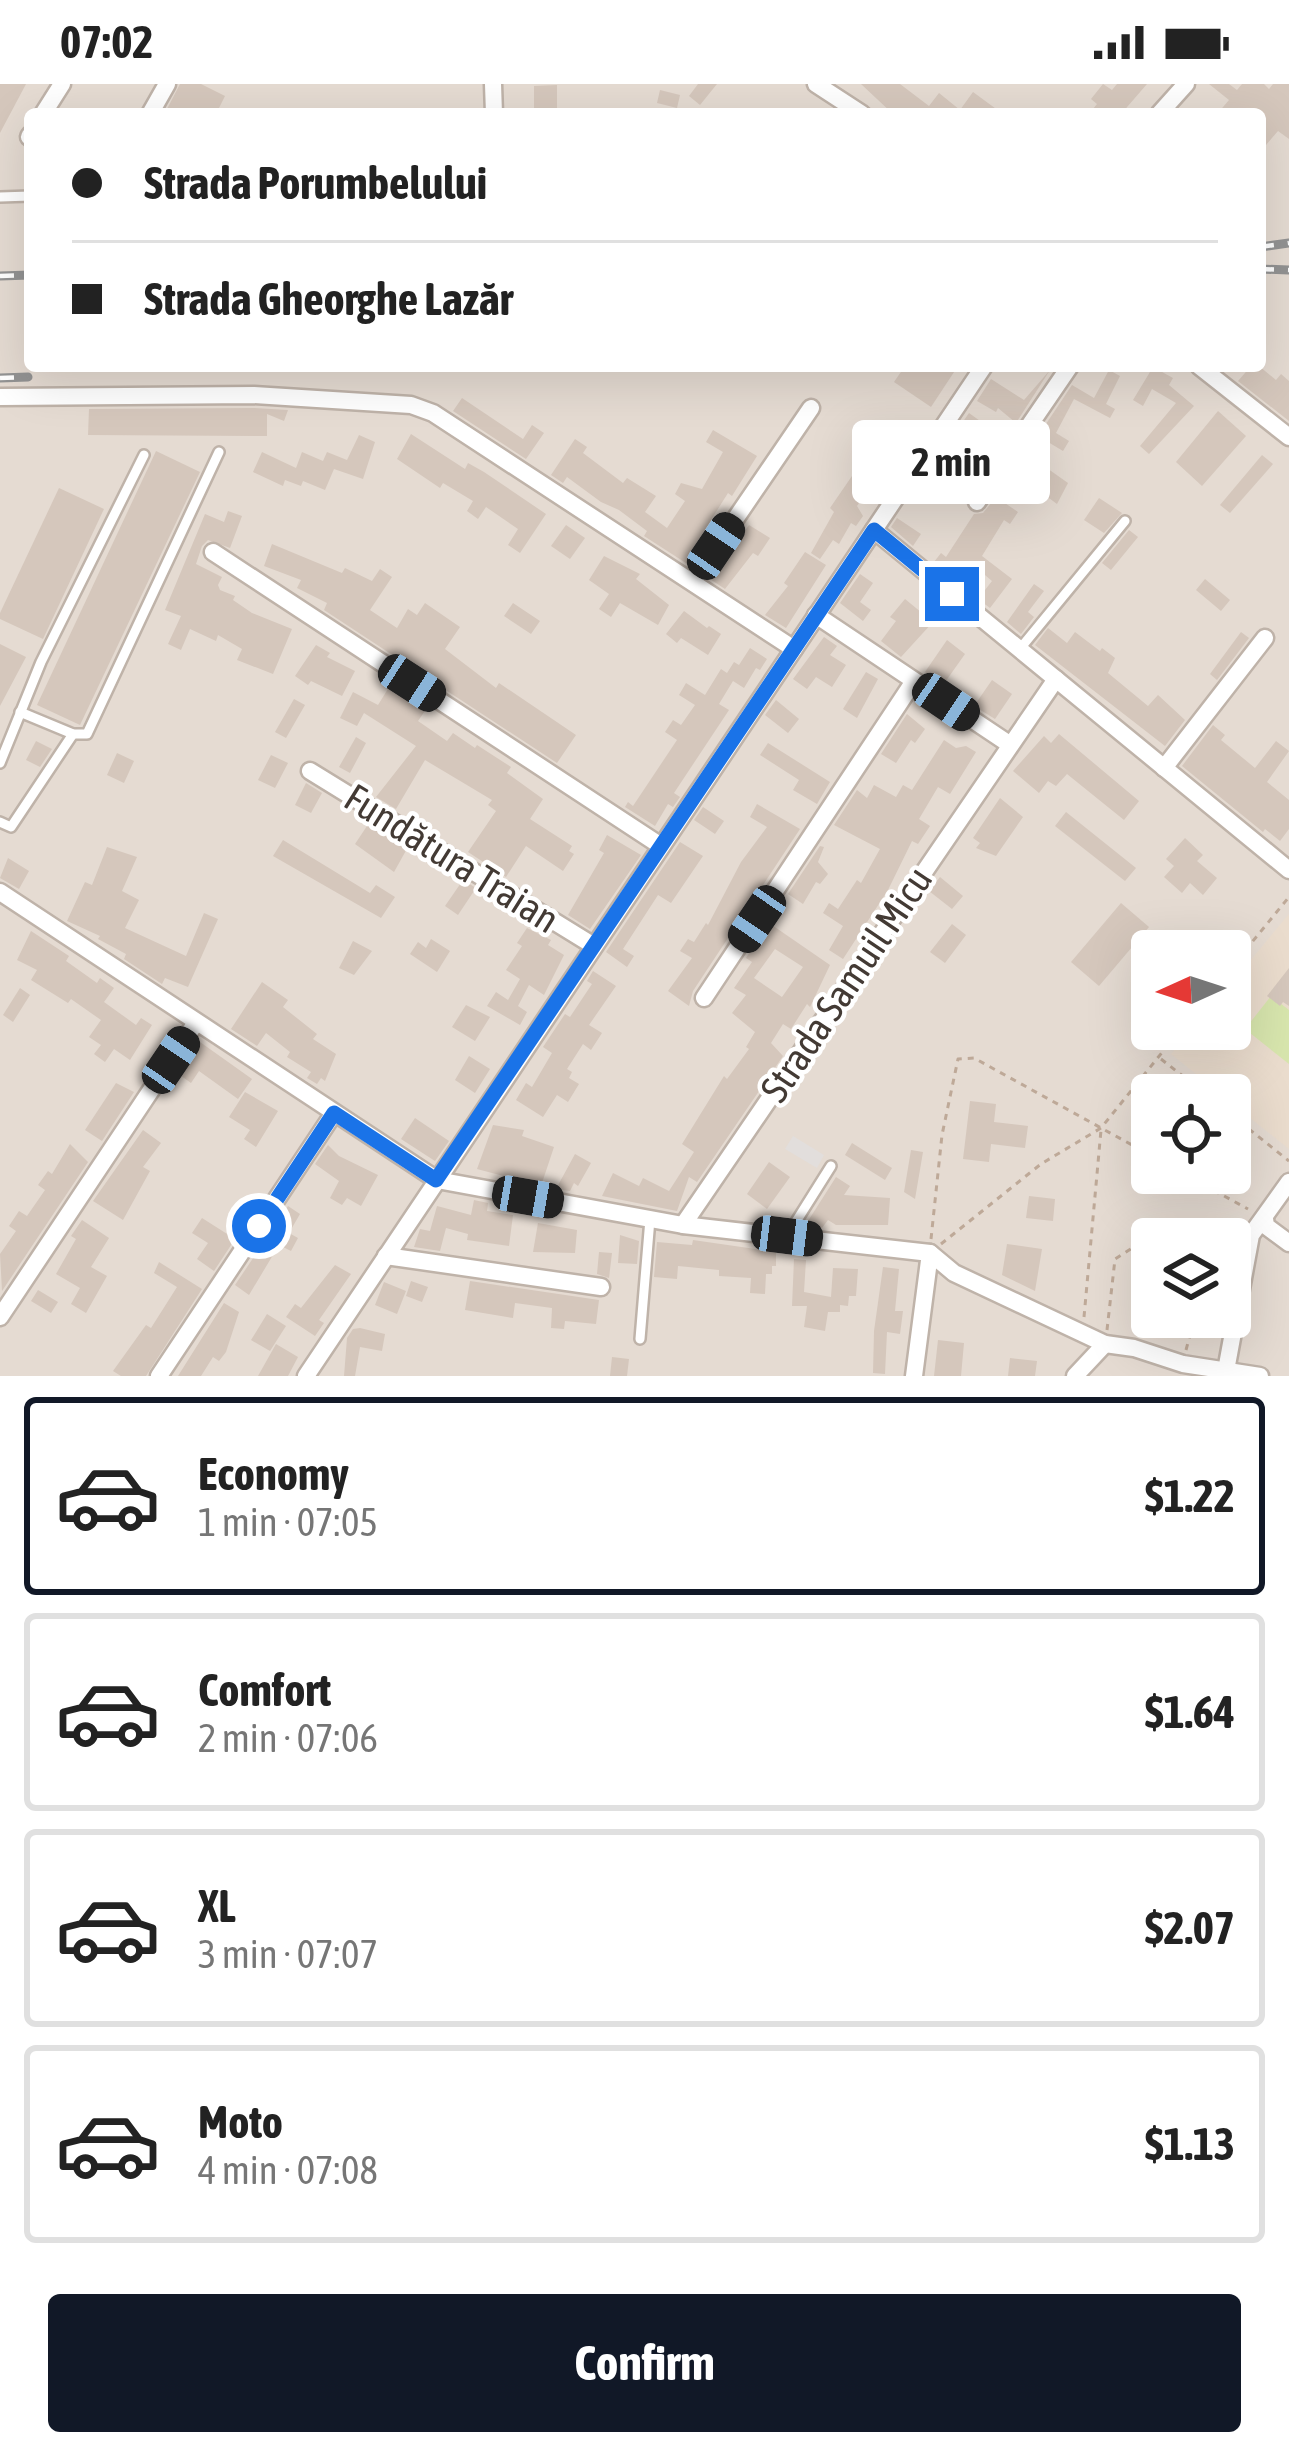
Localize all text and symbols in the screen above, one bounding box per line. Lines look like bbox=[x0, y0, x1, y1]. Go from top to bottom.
text: 07:02 bbox=[60, 16, 154, 68]
text: Strada Porumbelului bbox=[144, 157, 487, 209]
text: Strada Gheorghe Lazăr bbox=[144, 273, 513, 325]
callout: 2 min bbox=[853, 420, 1051, 504]
text: 2 min bbox=[911, 440, 991, 484]
car bbox=[681, 506, 751, 586]
route end bbox=[925, 567, 979, 621]
car bbox=[372, 648, 452, 718]
car bbox=[906, 667, 986, 737]
street label: Fundătura Traian bbox=[337, 775, 567, 941]
street label: Strada Samuil Micu bbox=[751, 859, 941, 1109]
car bbox=[722, 879, 792, 959]
north arrow bbox=[1131, 930, 1251, 1050]
map controls bbox=[1131, 930, 1251, 1338]
car bbox=[136, 1020, 206, 1100]
button: locate bbox=[1131, 1074, 1251, 1194]
car bbox=[489, 1173, 567, 1221]
route start bbox=[232, 1199, 286, 1253]
car bbox=[749, 1214, 825, 1258]
button: layers bbox=[1131, 1218, 1251, 1338]
icon: car bbox=[54, 1442, 162, 1550]
text: Economy bbox=[198, 1448, 349, 1500]
text: $1.22 bbox=[1145, 1470, 1235, 1522]
text: 1 min · 07:05 bbox=[198, 1500, 378, 1544]
icon: car bbox=[54, 1658, 162, 1766]
text: Comfort bbox=[198, 1664, 331, 1716]
text: $1.64 bbox=[1145, 1686, 1235, 1738]
text: 2 min · 07:06 bbox=[198, 1716, 378, 1760]
icon: car bbox=[54, 1874, 162, 1982]
text: XL bbox=[198, 1880, 236, 1932]
text: $2.07 bbox=[1145, 1902, 1235, 1954]
text: 3 min · 07:07 bbox=[198, 1932, 378, 1976]
icon: car bbox=[54, 2090, 162, 2198]
text: Moto bbox=[198, 2096, 283, 2148]
text: $1.13 bbox=[1145, 2118, 1235, 2170]
text: 4 min · 07:08 bbox=[198, 2148, 378, 2192]
button: Confirm bbox=[48, 2294, 1241, 2432]

